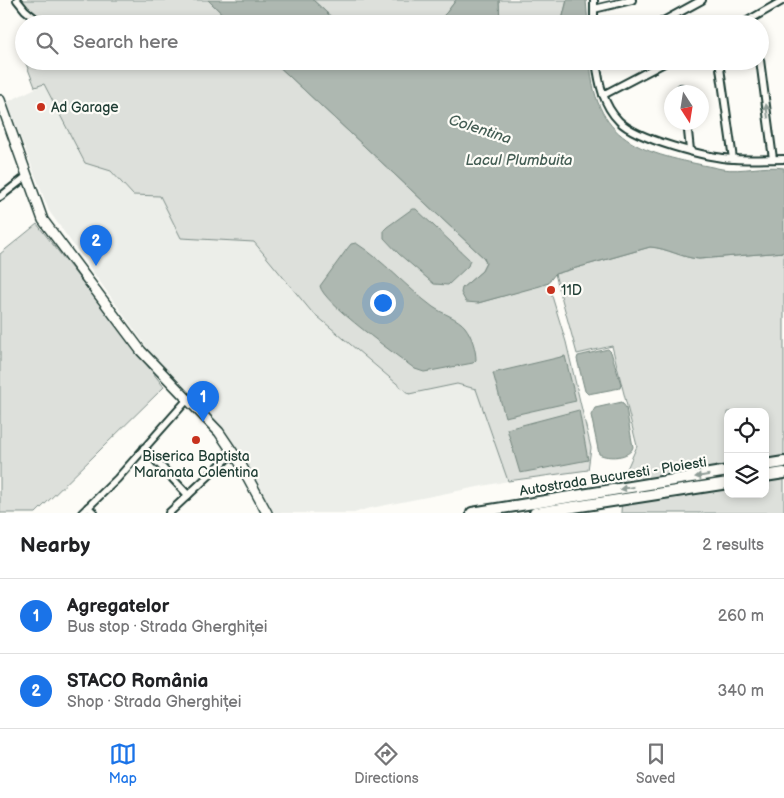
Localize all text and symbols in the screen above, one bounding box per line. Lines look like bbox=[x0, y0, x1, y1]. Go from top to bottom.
search box bbox=[15, 15, 769, 70]
icon: search bbox=[33, 29, 61, 57]
text: Search here bbox=[73, 31, 178, 54]
north arrow bbox=[664, 85, 709, 130]
place label: Ad Garage bbox=[51, 99, 119, 116]
marker: Ad Garage bbox=[35, 101, 47, 113]
one-way arrow bbox=[763, 102, 771, 118]
water label: Colentina bbox=[446, 110, 514, 149]
water label: Lacul Plumbuita bbox=[466, 151, 572, 170]
pin: 2 bbox=[80, 225, 112, 266]
place label: 11D bbox=[561, 282, 582, 299]
marker: 11D bbox=[545, 284, 557, 296]
your location bbox=[370, 290, 396, 316]
pin: 1 bbox=[187, 381, 219, 422]
map controls bbox=[724, 408, 769, 498]
button: locate bbox=[724, 408, 769, 453]
marker: Biserica Baptista Maranata Colentina bbox=[190, 434, 202, 446]
place label: Biserica Baptista Maranata Colentina bbox=[134, 448, 258, 481]
street label: Autostrada Bucuresti - Ploiesti bbox=[518, 453, 708, 500]
button: layers bbox=[724, 453, 769, 498]
one-way arrow bbox=[693, 472, 709, 480]
one-way arrow bbox=[619, 484, 635, 492]
text: Nearby bbox=[20, 533, 90, 558]
text: 2 results bbox=[702, 536, 764, 555]
text: Agregatelor bbox=[67, 595, 169, 618]
text: 1 bbox=[33, 607, 39, 626]
text: 260 m bbox=[718, 607, 764, 626]
text: Bus stop · Strada Gherghiței bbox=[67, 618, 267, 637]
text: STACO România bbox=[67, 670, 208, 693]
text: 2 bbox=[31, 682, 41, 701]
text: 340 m bbox=[717, 682, 764, 701]
text: Shop · Strada Gherghiței bbox=[67, 693, 241, 712]
tab: Map bbox=[109, 740, 137, 787]
tab: Directions bbox=[354, 740, 419, 787]
tab: Saved bbox=[636, 740, 675, 787]

